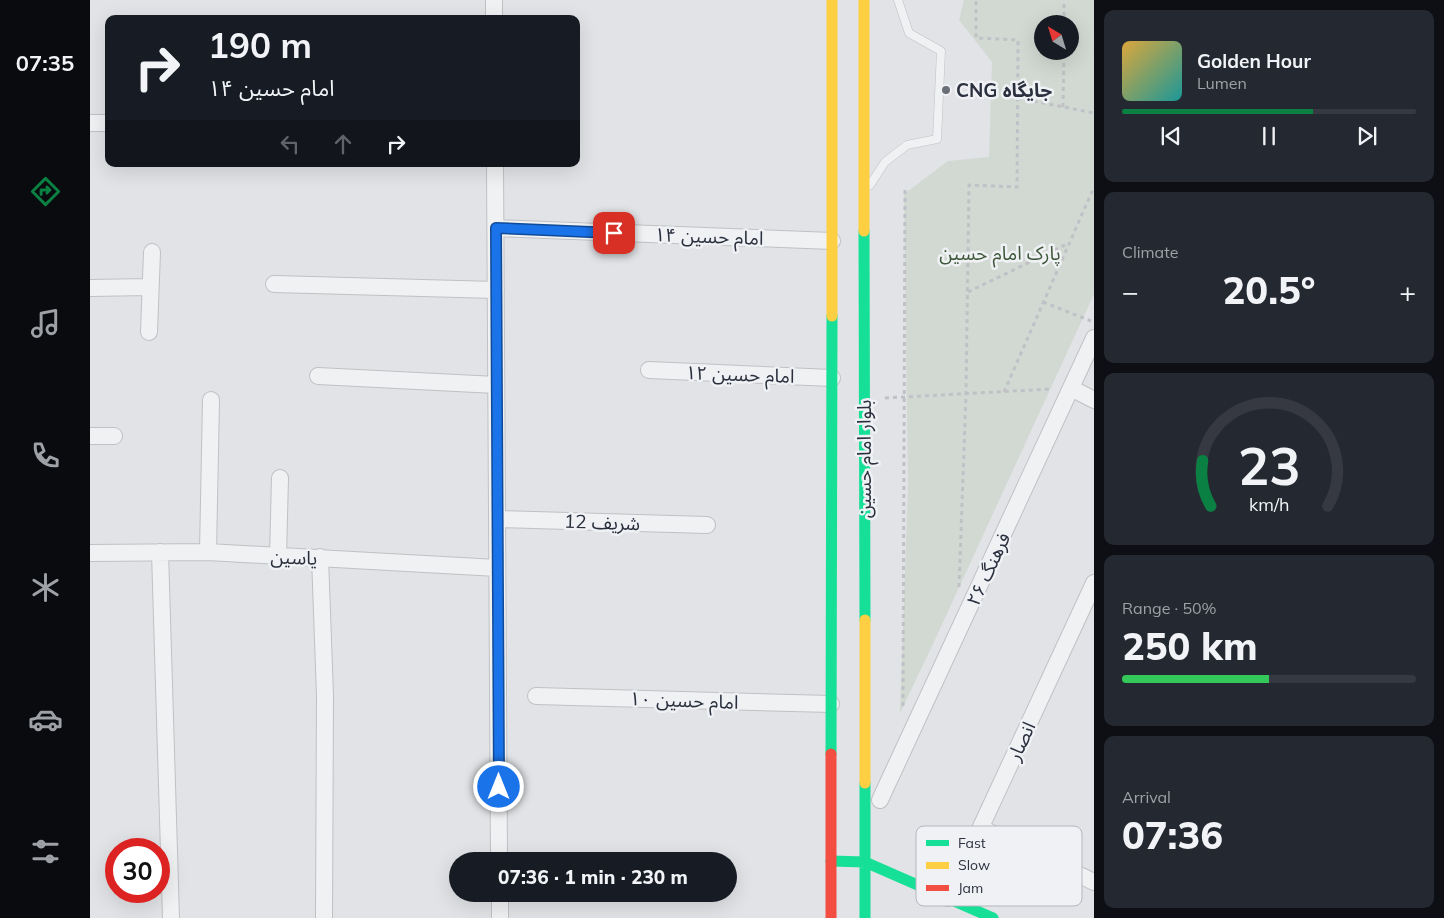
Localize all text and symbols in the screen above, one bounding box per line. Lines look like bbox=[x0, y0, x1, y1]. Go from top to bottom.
north arrow bbox=[1034, 15, 1079, 60]
map controls bbox=[1034, 15, 1079, 60]
text: 190 m bbox=[208, 23, 312, 67]
icon: right bbox=[125, 35, 190, 100]
text: 07:35 bbox=[16, 49, 74, 77]
text: Golden Hour bbox=[1197, 49, 1311, 73]
text: Lumen bbox=[1197, 73, 1247, 93]
text: امام حسین ۱۴ bbox=[208, 74, 334, 102]
place label: CNG جایگاه bbox=[956, 78, 1052, 102]
marker: CNG جایگاه bbox=[940, 84, 952, 96]
icon: previous bbox=[1157, 122, 1185, 150]
icon: pause bbox=[1255, 122, 1283, 150]
icon: next bbox=[1353, 122, 1381, 150]
icon: left bbox=[276, 130, 304, 158]
icon: ahead bbox=[329, 130, 357, 158]
icon: right bbox=[382, 130, 410, 158]
icon: directions bbox=[28, 174, 63, 209]
pin bbox=[593, 212, 635, 254]
icon: arrive bbox=[600, 219, 628, 247]
street label: امام حسین ۱۴ bbox=[654, 222, 764, 253]
park label: پارک امام حسین bbox=[939, 241, 1061, 268]
text: Climate bbox=[1122, 242, 1178, 262]
text: 20.5° bbox=[1223, 266, 1315, 314]
text: − bbox=[1122, 274, 1139, 309]
text: + bbox=[1399, 274, 1416, 309]
icon: music bbox=[28, 306, 63, 341]
street label: امام حسین ۱۲ bbox=[685, 360, 795, 391]
street label: بلوار امام حسین bbox=[852, 400, 879, 518]
text: 23 bbox=[1238, 433, 1300, 498]
icon: phone bbox=[28, 438, 63, 473]
text: km/h bbox=[1249, 493, 1289, 515]
street label: شریف 12 bbox=[564, 509, 640, 535]
street label: فرهنگ ۲۶ bbox=[961, 529, 1015, 609]
street label: یاسین bbox=[270, 544, 318, 570]
icon: climate bbox=[28, 570, 63, 605]
text: Range · 50% bbox=[1122, 598, 1217, 618]
text: 250 km bbox=[1122, 622, 1258, 670]
street label: امام حسین ۱۰ bbox=[629, 686, 739, 717]
icon: car bbox=[28, 702, 63, 737]
street label: انصار bbox=[1001, 718, 1040, 765]
position arrow bbox=[472, 760, 524, 812]
text: Arrival bbox=[1122, 787, 1171, 807]
text: 07:36 bbox=[1122, 811, 1223, 859]
legend bbox=[916, 826, 1082, 906]
icon: filters bbox=[28, 834, 63, 869]
text: Fast bbox=[958, 834, 986, 852]
speed limit sign: 30 bbox=[105, 838, 170, 903]
text: Slow bbox=[958, 856, 990, 874]
text: 07:36 · 1 min · 230 m bbox=[498, 865, 688, 889]
text: Jam bbox=[958, 879, 983, 897]

